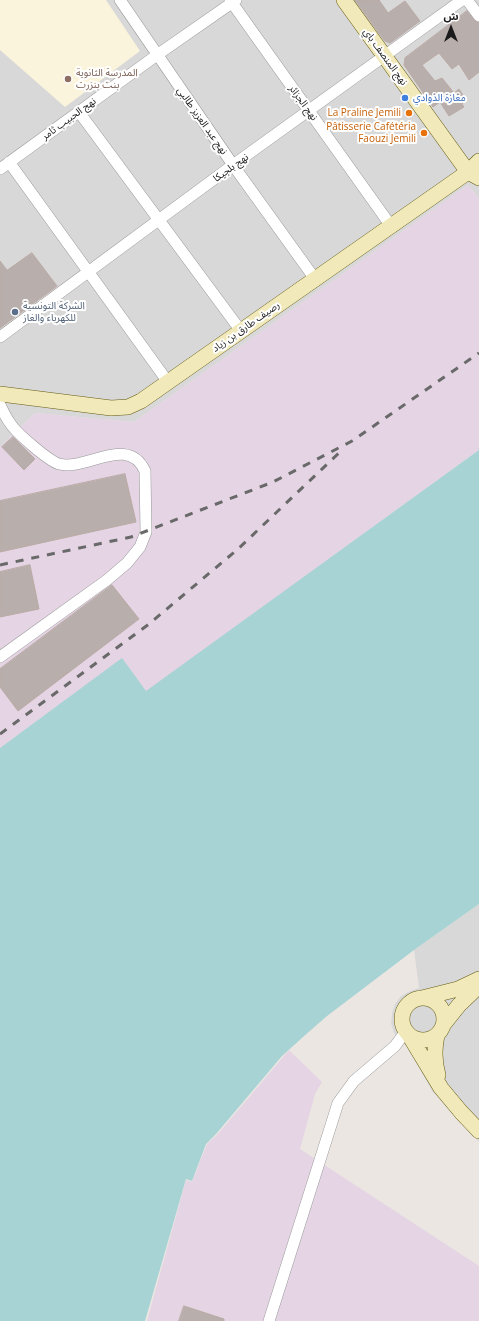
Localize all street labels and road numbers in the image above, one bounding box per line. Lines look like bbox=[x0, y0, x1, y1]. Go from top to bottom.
street label: نهج المنصف باي bbox=[360, 26, 410, 88]
street label: نهج الجزائر bbox=[286, 83, 320, 123]
street label: نهج عبد العزيز طالبي bbox=[174, 85, 230, 157]
street label: نهج الحبيب ثامر bbox=[40, 95, 98, 143]
street label: نهج بلجيكا bbox=[211, 151, 251, 185]
street label: رصيف طارق بن زياد bbox=[210, 299, 282, 355]

